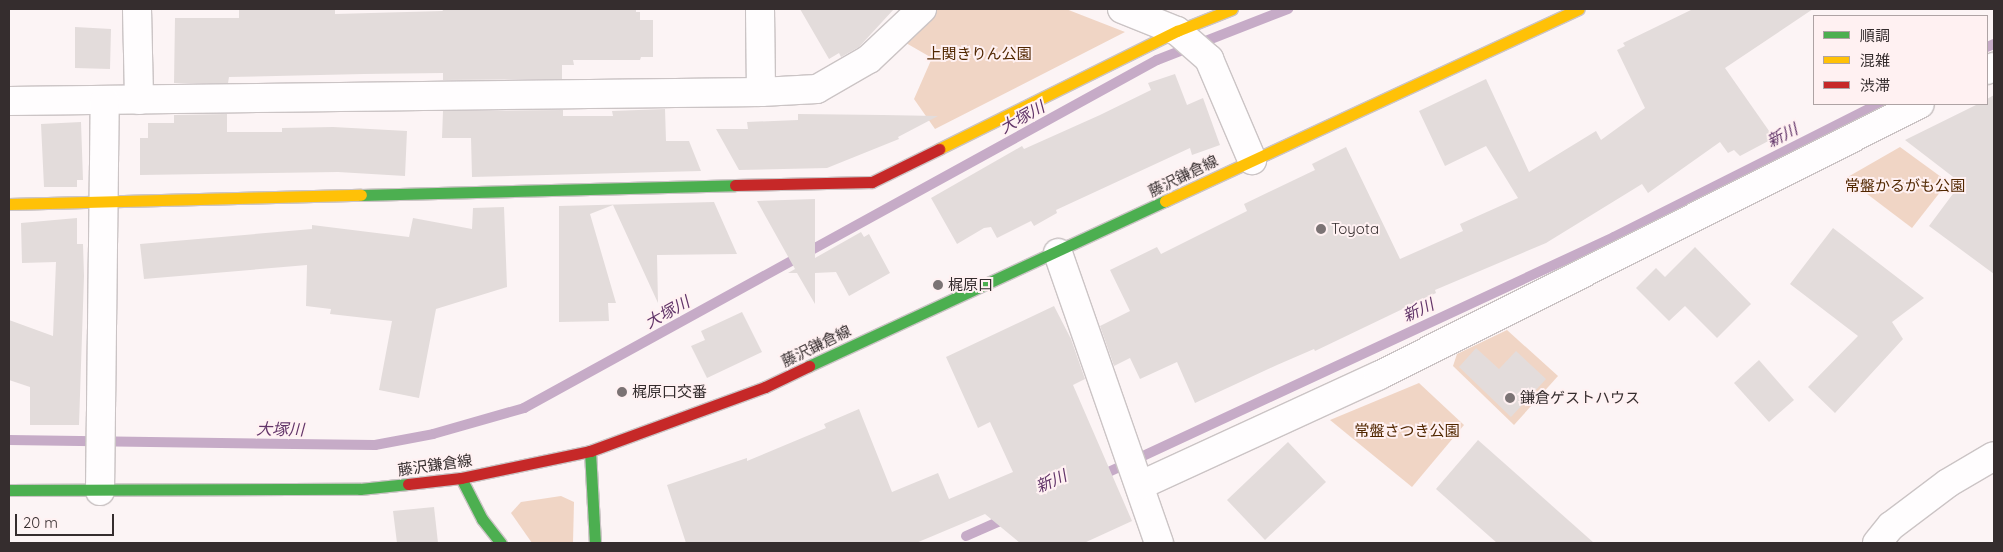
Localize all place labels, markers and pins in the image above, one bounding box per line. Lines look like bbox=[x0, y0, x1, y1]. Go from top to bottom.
place label: Toyota bbox=[1331, 220, 1379, 238]
marker: Toyota bbox=[1315, 223, 1327, 235]
place label: 梶原口 bbox=[948, 276, 993, 294]
marker: 梶原口 bbox=[932, 279, 944, 291]
place label: 梶原口交番 bbox=[632, 383, 707, 401]
marker: 梶原口交番 bbox=[616, 386, 628, 398]
place label: 鎌倉ゲストハウス bbox=[1520, 389, 1640, 407]
marker: 鎌倉ゲストハウス bbox=[1504, 392, 1516, 404]

